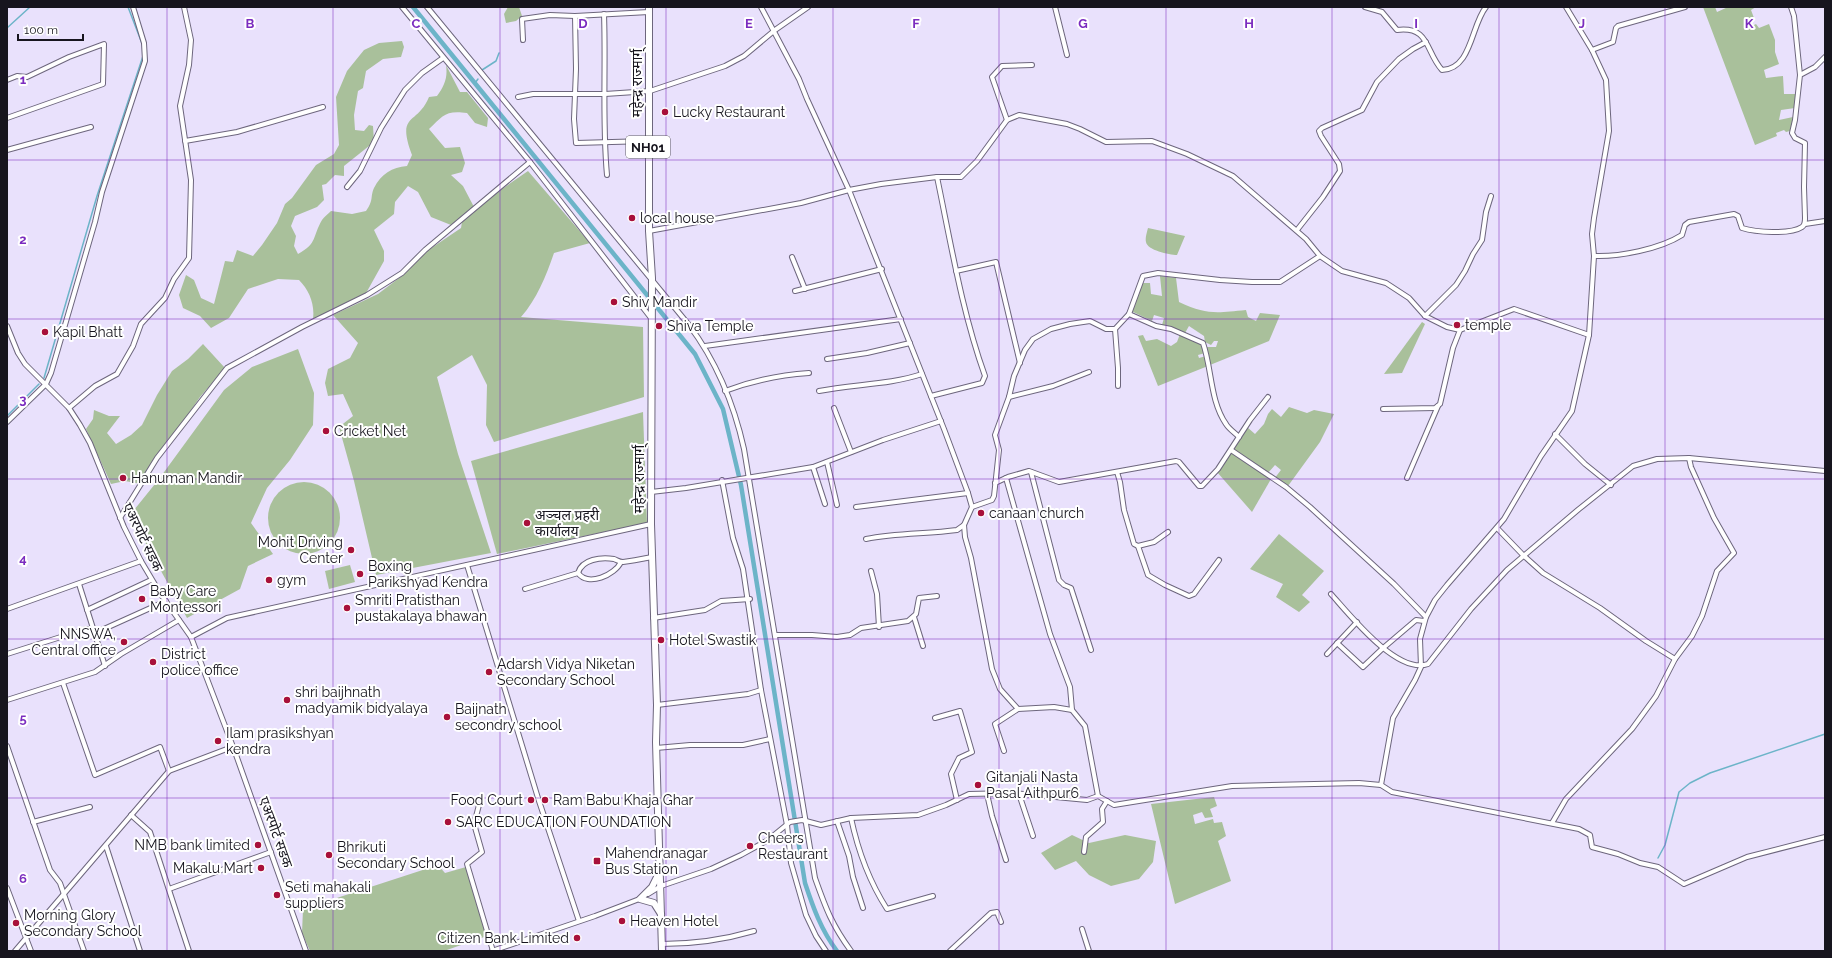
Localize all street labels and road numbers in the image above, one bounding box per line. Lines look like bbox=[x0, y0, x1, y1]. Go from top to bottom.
street label: महेन्द्र राज्मार्ग् bbox=[628, 47, 647, 117]
road number: NH01 bbox=[626, 136, 670, 158]
street label: महेन्द्र राज्मार्ग् bbox=[630, 443, 649, 513]
street label: एअरपोर्ट सडक bbox=[120, 500, 167, 574]
street label: एअरपोर्ट सडक bbox=[256, 794, 296, 870]

